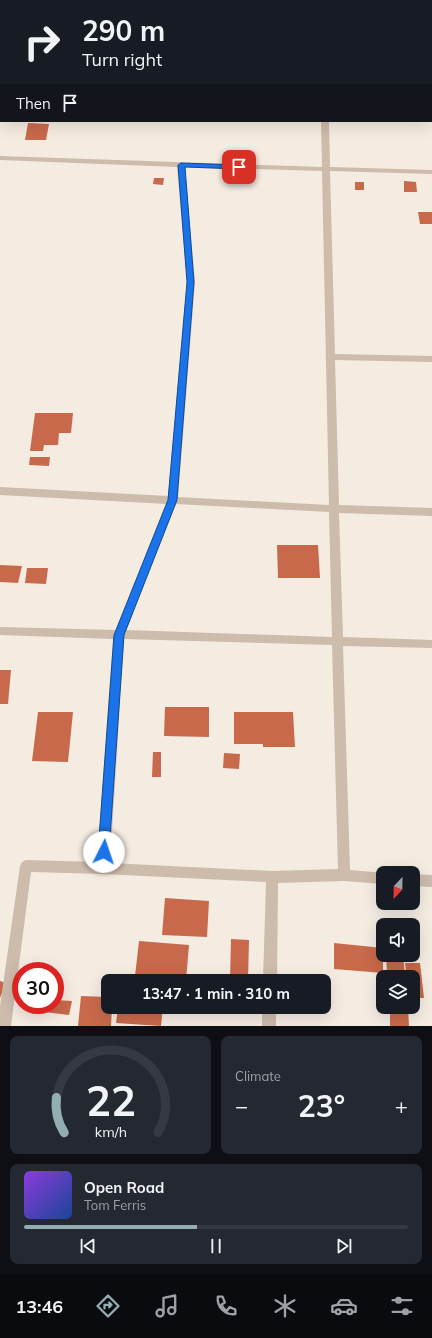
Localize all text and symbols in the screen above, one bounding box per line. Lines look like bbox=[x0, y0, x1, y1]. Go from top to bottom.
text: 290 m bbox=[82, 13, 165, 48]
icon: right bbox=[16, 16, 68, 68]
text: Turn right bbox=[82, 48, 162, 71]
icon: arrive bbox=[59, 92, 81, 114]
text: Then bbox=[16, 94, 51, 113]
pin bbox=[222, 150, 256, 184]
icon: arrive bbox=[228, 156, 250, 178]
position arrow bbox=[83, 831, 125, 873]
north arrow bbox=[376, 866, 420, 910]
map controls bbox=[376, 866, 420, 1014]
button: sound bbox=[376, 918, 420, 962]
speed limit sign: 30 bbox=[12, 962, 64, 1014]
button: layers bbox=[376, 970, 420, 1014]
text: 13:47 · 1 min · 310 m bbox=[142, 984, 290, 1003]
text: Climate bbox=[235, 1068, 281, 1084]
text: 22 bbox=[86, 1074, 135, 1126]
text: 23° bbox=[298, 1087, 345, 1125]
text: − bbox=[235, 1092, 248, 1120]
text: + bbox=[395, 1092, 408, 1120]
text: km/h bbox=[94, 1123, 127, 1141]
text: Open Road bbox=[84, 1178, 164, 1197]
text: Tom Ferris bbox=[84, 1197, 146, 1213]
icon: previous bbox=[77, 1235, 99, 1257]
icon: pause bbox=[205, 1235, 227, 1257]
icon: next bbox=[333, 1235, 355, 1257]
icon: directions bbox=[94, 1292, 122, 1320]
icon: music bbox=[153, 1292, 181, 1320]
icon: phone bbox=[212, 1292, 240, 1320]
icon: climate bbox=[271, 1292, 299, 1320]
icon: car bbox=[330, 1292, 358, 1320]
icon: filters bbox=[388, 1292, 416, 1320]
text: 13:46 bbox=[15, 1295, 63, 1318]

